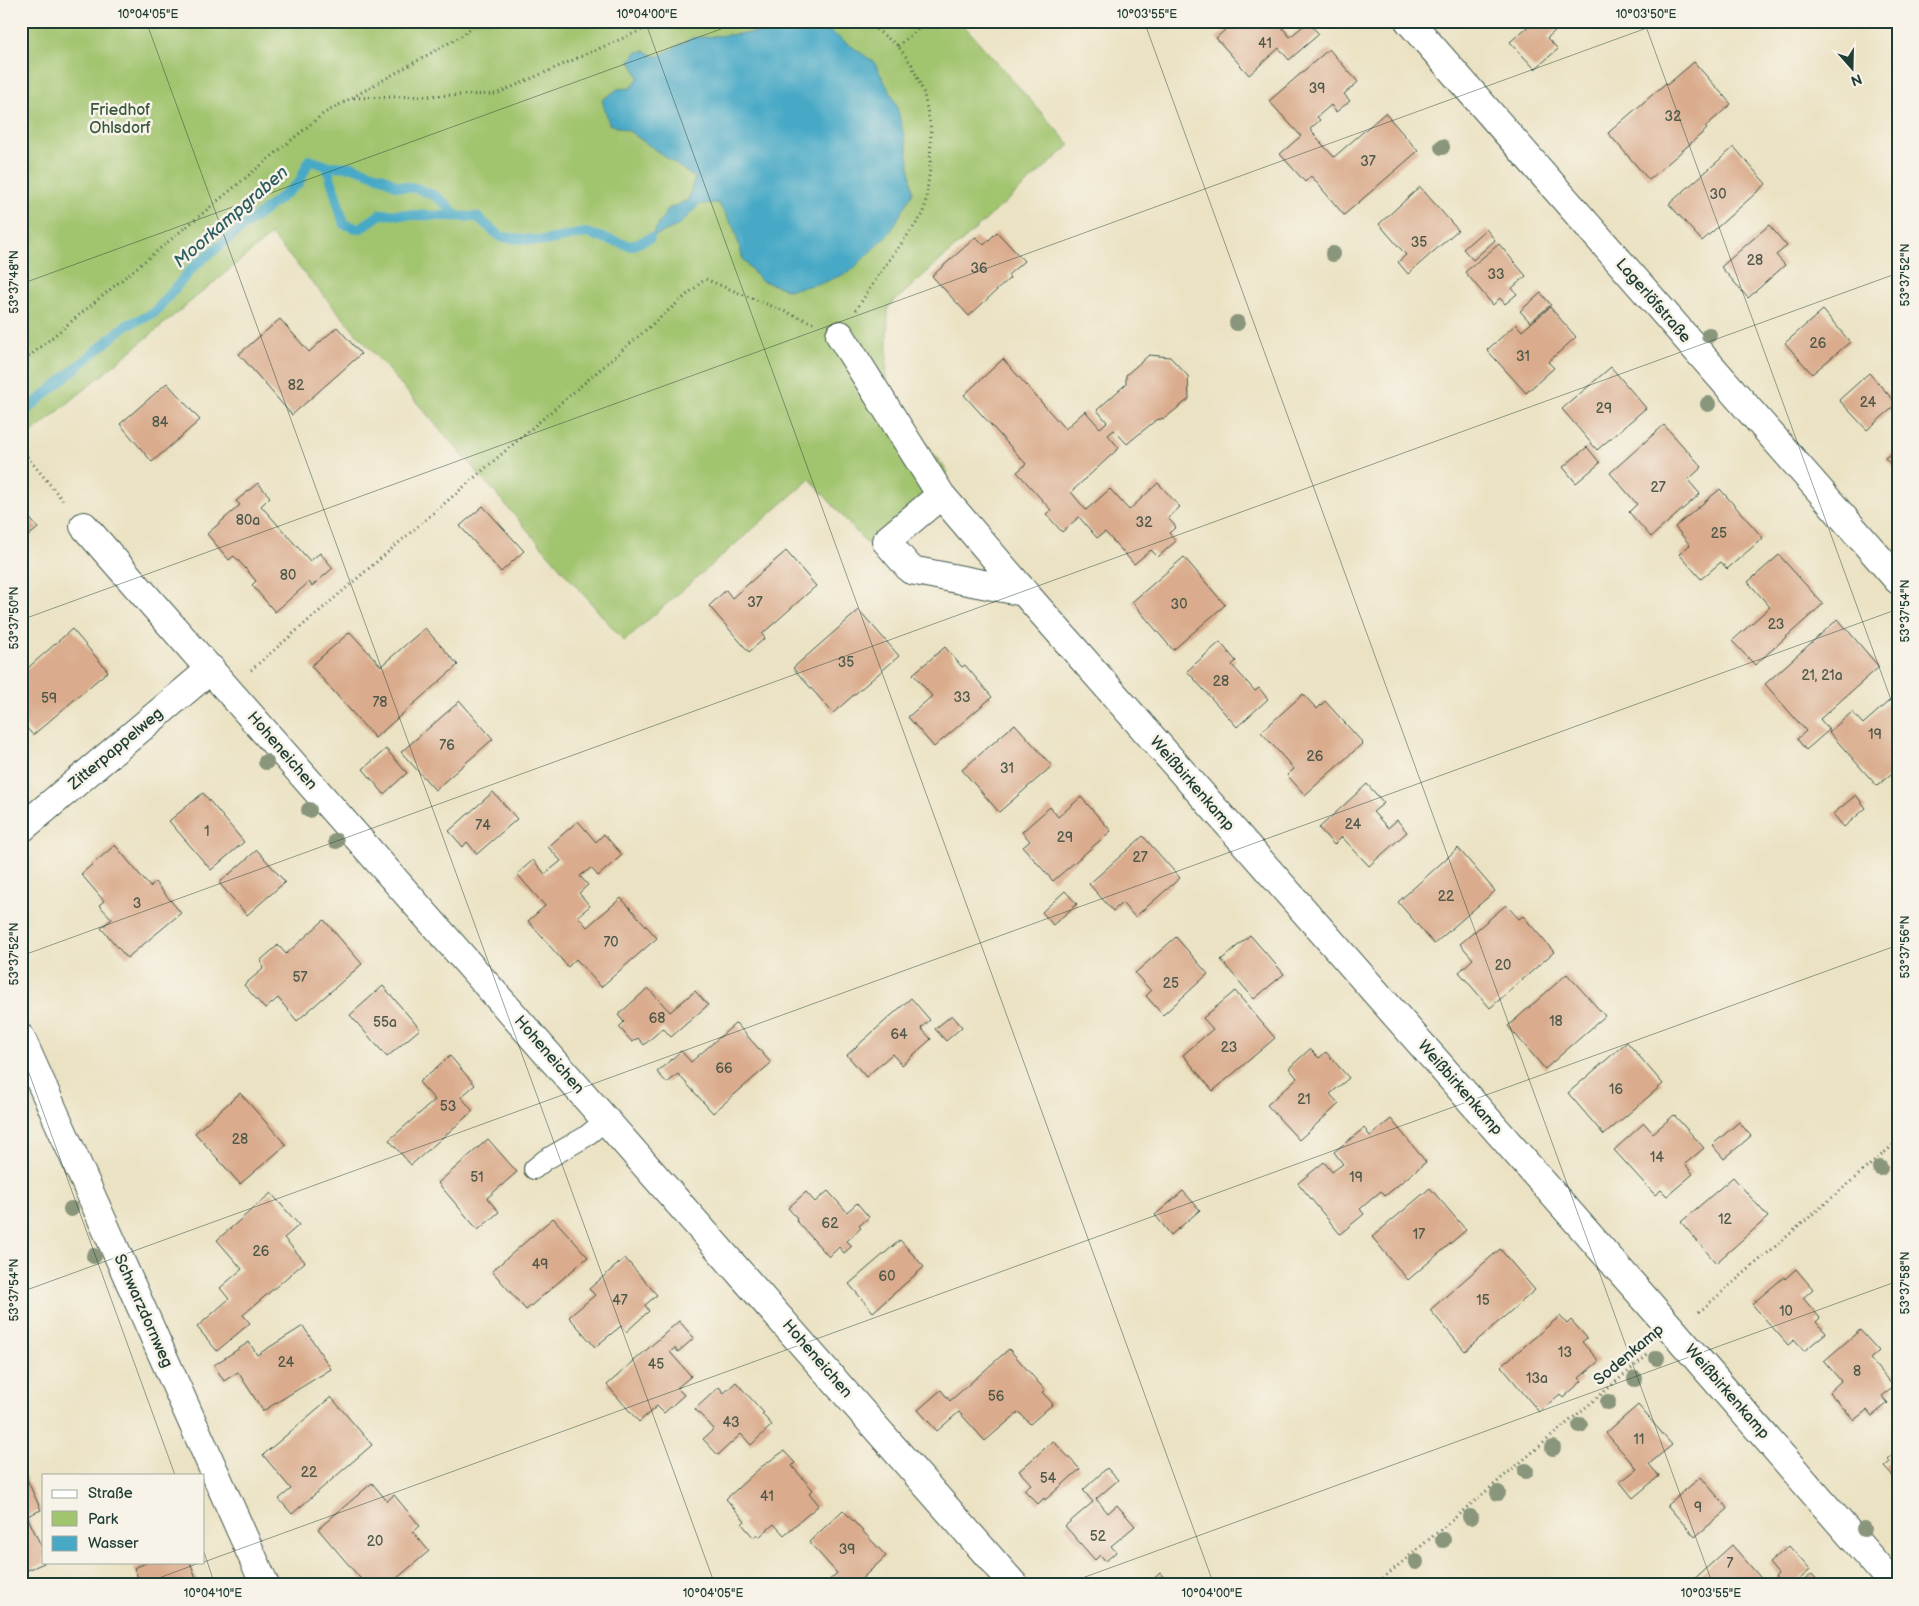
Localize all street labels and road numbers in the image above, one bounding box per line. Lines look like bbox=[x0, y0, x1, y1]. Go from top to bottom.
street label: Lagerlöfstraße bbox=[1611, 255, 1695, 347]
street label: Zitterpappelweg bbox=[64, 704, 167, 795]
street label: Hoheneichen bbox=[243, 708, 321, 794]
street label: Weißbirkenkamp bbox=[1146, 733, 1238, 835]
street label: Hoheneichen bbox=[510, 1012, 588, 1098]
street label: Weißbirkenkamp bbox=[1414, 1037, 1506, 1139]
street label: Schwarzdornweg bbox=[109, 1251, 177, 1371]
street label: Hoheneichen bbox=[778, 1316, 856, 1402]
street label: Sodenkamp bbox=[1590, 1320, 1668, 1390]
street label: Weißbirkenkamp bbox=[1681, 1341, 1773, 1443]

